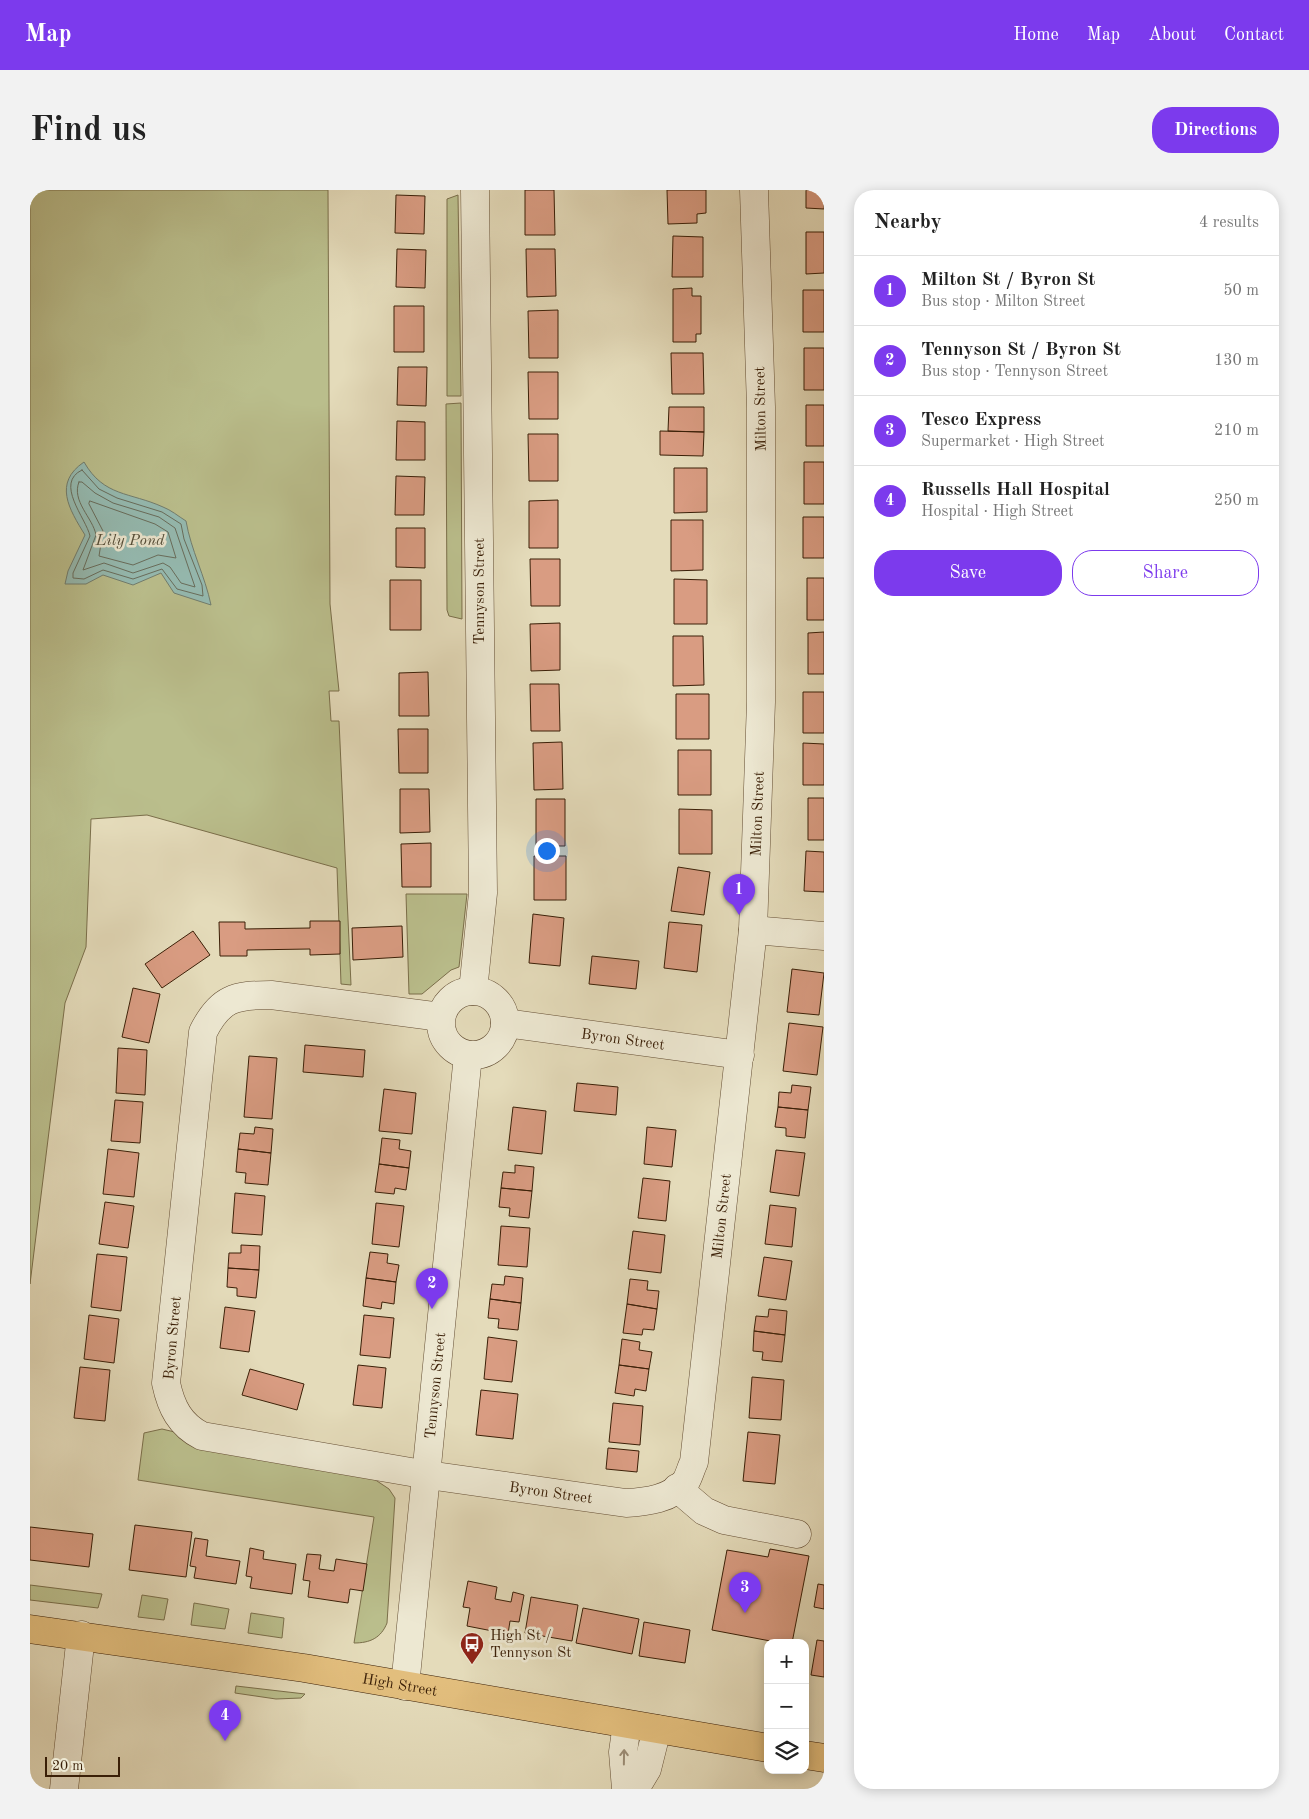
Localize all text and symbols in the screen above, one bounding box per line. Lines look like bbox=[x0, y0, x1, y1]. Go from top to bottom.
text: Map bbox=[25, 23, 72, 47]
text: Home bbox=[1013, 26, 1059, 44]
text: Map bbox=[1087, 26, 1120, 44]
text: About bbox=[1148, 26, 1196, 44]
text: Contact bbox=[1224, 26, 1284, 44]
button: Directions bbox=[1152, 107, 1279, 153]
text: Find us bbox=[30, 113, 146, 148]
text: Nearby bbox=[874, 212, 942, 233]
text: 4 results bbox=[1199, 215, 1259, 231]
text: Milton St / Byron St bbox=[921, 271, 1096, 290]
text: 1 bbox=[885, 283, 895, 299]
text: 50 m bbox=[1223, 283, 1259, 299]
text: Bus stop · Milton Street bbox=[921, 294, 1085, 310]
text: Tennyson St / Byron St bbox=[921, 341, 1121, 360]
text: 2 bbox=[885, 353, 895, 369]
text: 130 m bbox=[1214, 353, 1259, 369]
text: Bus stop · Tennyson Street bbox=[921, 364, 1108, 380]
street label: Milton Street bbox=[753, 366, 770, 452]
text: Tesco Express bbox=[921, 411, 1041, 430]
text: 3 bbox=[885, 423, 895, 439]
text: 210 m bbox=[1214, 423, 1259, 439]
text: Supermarket · High Street bbox=[921, 434, 1105, 450]
text: Russells Hall Hospital bbox=[921, 481, 1110, 500]
text: 4 bbox=[885, 493, 895, 509]
text: 250 m bbox=[1214, 493, 1259, 509]
text: Hospital · High Street bbox=[921, 504, 1074, 520]
water label: Lily Pond bbox=[94, 533, 165, 549]
street label: Tennyson Street bbox=[473, 538, 488, 644]
button: Save bbox=[874, 550, 1062, 596]
button: Share bbox=[1072, 550, 1259, 596]
street label: Milton Street bbox=[750, 771, 768, 857]
your location bbox=[534, 838, 560, 864]
pin: 1 bbox=[723, 874, 755, 915]
street label: Byron Street bbox=[580, 1027, 665, 1054]
street label: Milton Street bbox=[711, 1173, 735, 1260]
pin: 2 bbox=[416, 1268, 448, 1309]
street label: Byron Street bbox=[162, 1296, 185, 1381]
street label: Tennyson Street bbox=[424, 1332, 449, 1440]
street label: Byron Street bbox=[508, 1481, 593, 1507]
pin: 3 bbox=[729, 1572, 761, 1613]
place label: High St / Tennyson St bbox=[490, 1629, 572, 1661]
bus stop icon: High St / Tennyson St bbox=[459, 1631, 485, 1665]
map controls bbox=[764, 1639, 809, 1774]
button: + bbox=[764, 1639, 809, 1684]
street label: High Street bbox=[361, 1672, 438, 1700]
button: − bbox=[764, 1684, 809, 1729]
pin: 4 bbox=[209, 1700, 241, 1741]
button: layers bbox=[764, 1729, 809, 1774]
one-way arrow bbox=[619, 1749, 629, 1765]
scale bar bbox=[45, 1754, 120, 1777]
text: 20 m bbox=[52, 1759, 83, 1773]

